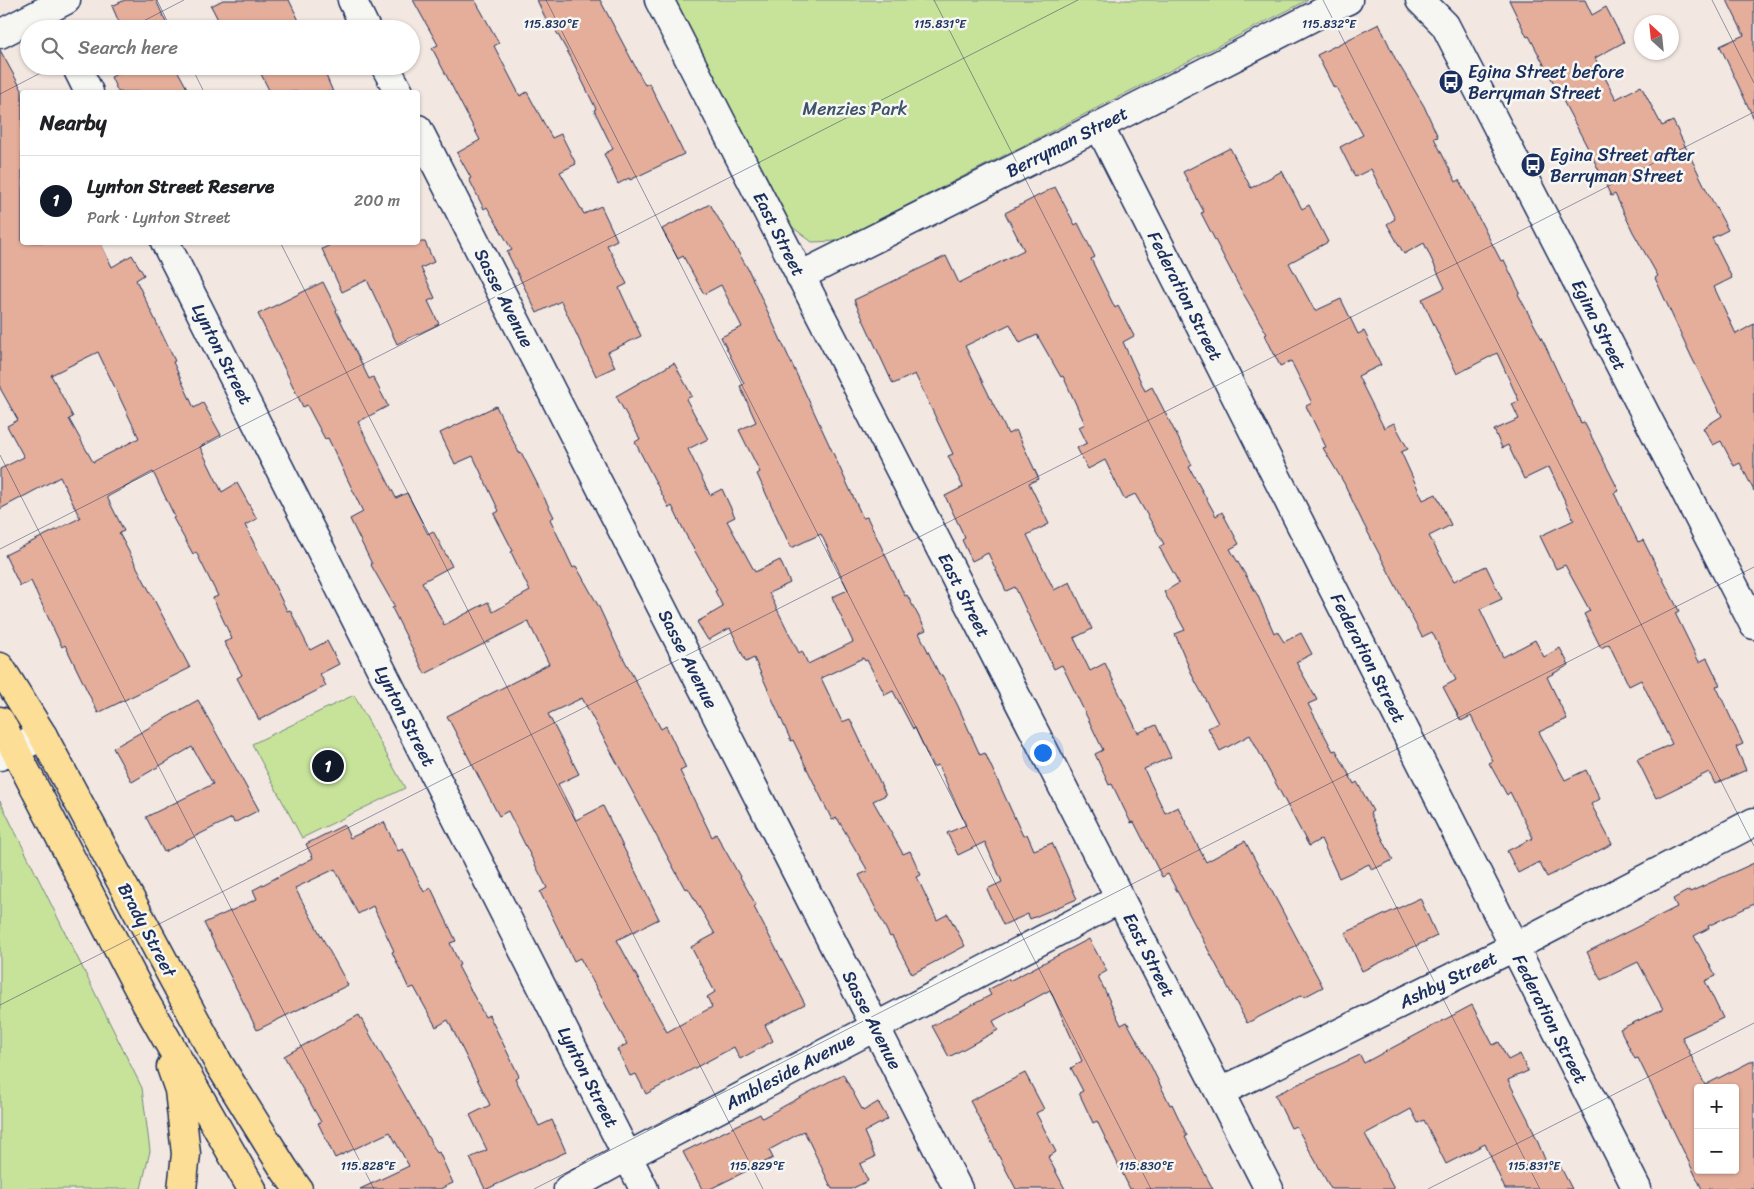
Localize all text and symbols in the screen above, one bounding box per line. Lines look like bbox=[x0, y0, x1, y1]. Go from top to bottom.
text: 115.830°E bbox=[524, 13, 580, 35]
text: 115.831°E bbox=[914, 13, 967, 35]
text: 115.832°E bbox=[1302, 13, 1357, 35]
north arrow bbox=[1634, 15, 1679, 60]
search box bbox=[20, 20, 420, 75]
text: Search here bbox=[78, 31, 178, 64]
icon: search bbox=[38, 34, 66, 62]
place label: Egina Street before Berryman Street bbox=[1468, 56, 1624, 109]
bus stop icon: Egina Street before Berryman Street bbox=[1438, 69, 1464, 95]
park label: Menzies Park bbox=[803, 93, 908, 125]
street label: Berryman Street bbox=[1000, 97, 1134, 187]
text: Nearby bbox=[40, 104, 106, 142]
place label: Egina Street after Berryman Street bbox=[1550, 139, 1696, 192]
bus stop icon: Egina Street after Berryman Street bbox=[1520, 152, 1546, 178]
text: Lynton Street Reserve bbox=[87, 170, 274, 203]
text: 1 bbox=[53, 186, 59, 215]
text: 200 m bbox=[354, 186, 400, 215]
street label: East Street bbox=[744, 186, 814, 282]
text: Park · Lynton Street bbox=[87, 203, 231, 232]
street label: Federation Street bbox=[1138, 225, 1232, 367]
street label: Sasse Avenue bbox=[465, 242, 543, 354]
street label: Egina Street bbox=[1562, 274, 1636, 377]
street label: Lynton Street bbox=[183, 298, 261, 411]
street label: East Street bbox=[929, 547, 999, 643]
street label: Federation Street bbox=[1321, 587, 1415, 729]
street label: Sasse Avenue bbox=[649, 603, 727, 715]
street label: Lynton Street bbox=[366, 660, 444, 773]
your location bbox=[1030, 740, 1056, 766]
pin: 1 bbox=[312, 747, 344, 785]
street label: Brady Street bbox=[109, 877, 186, 984]
street label: East Street bbox=[1114, 907, 1184, 1003]
street label: Ashby Street bbox=[1392, 942, 1503, 1018]
street label: Federation Street bbox=[1503, 948, 1597, 1090]
street label: Sasse Avenue bbox=[833, 964, 911, 1076]
street label: Lynton Street bbox=[549, 1021, 627, 1134]
street label: Ambleside Avenue bbox=[718, 1023, 861, 1119]
map controls bbox=[1694, 1084, 1739, 1174]
button: + bbox=[1694, 1084, 1739, 1129]
button: − bbox=[1694, 1129, 1739, 1174]
text: 115.828°E bbox=[341, 1155, 397, 1177]
text: 115.829°E bbox=[730, 1155, 786, 1177]
text: 115.830°E bbox=[1119, 1155, 1175, 1177]
text: 115.831°E bbox=[1508, 1155, 1561, 1177]

